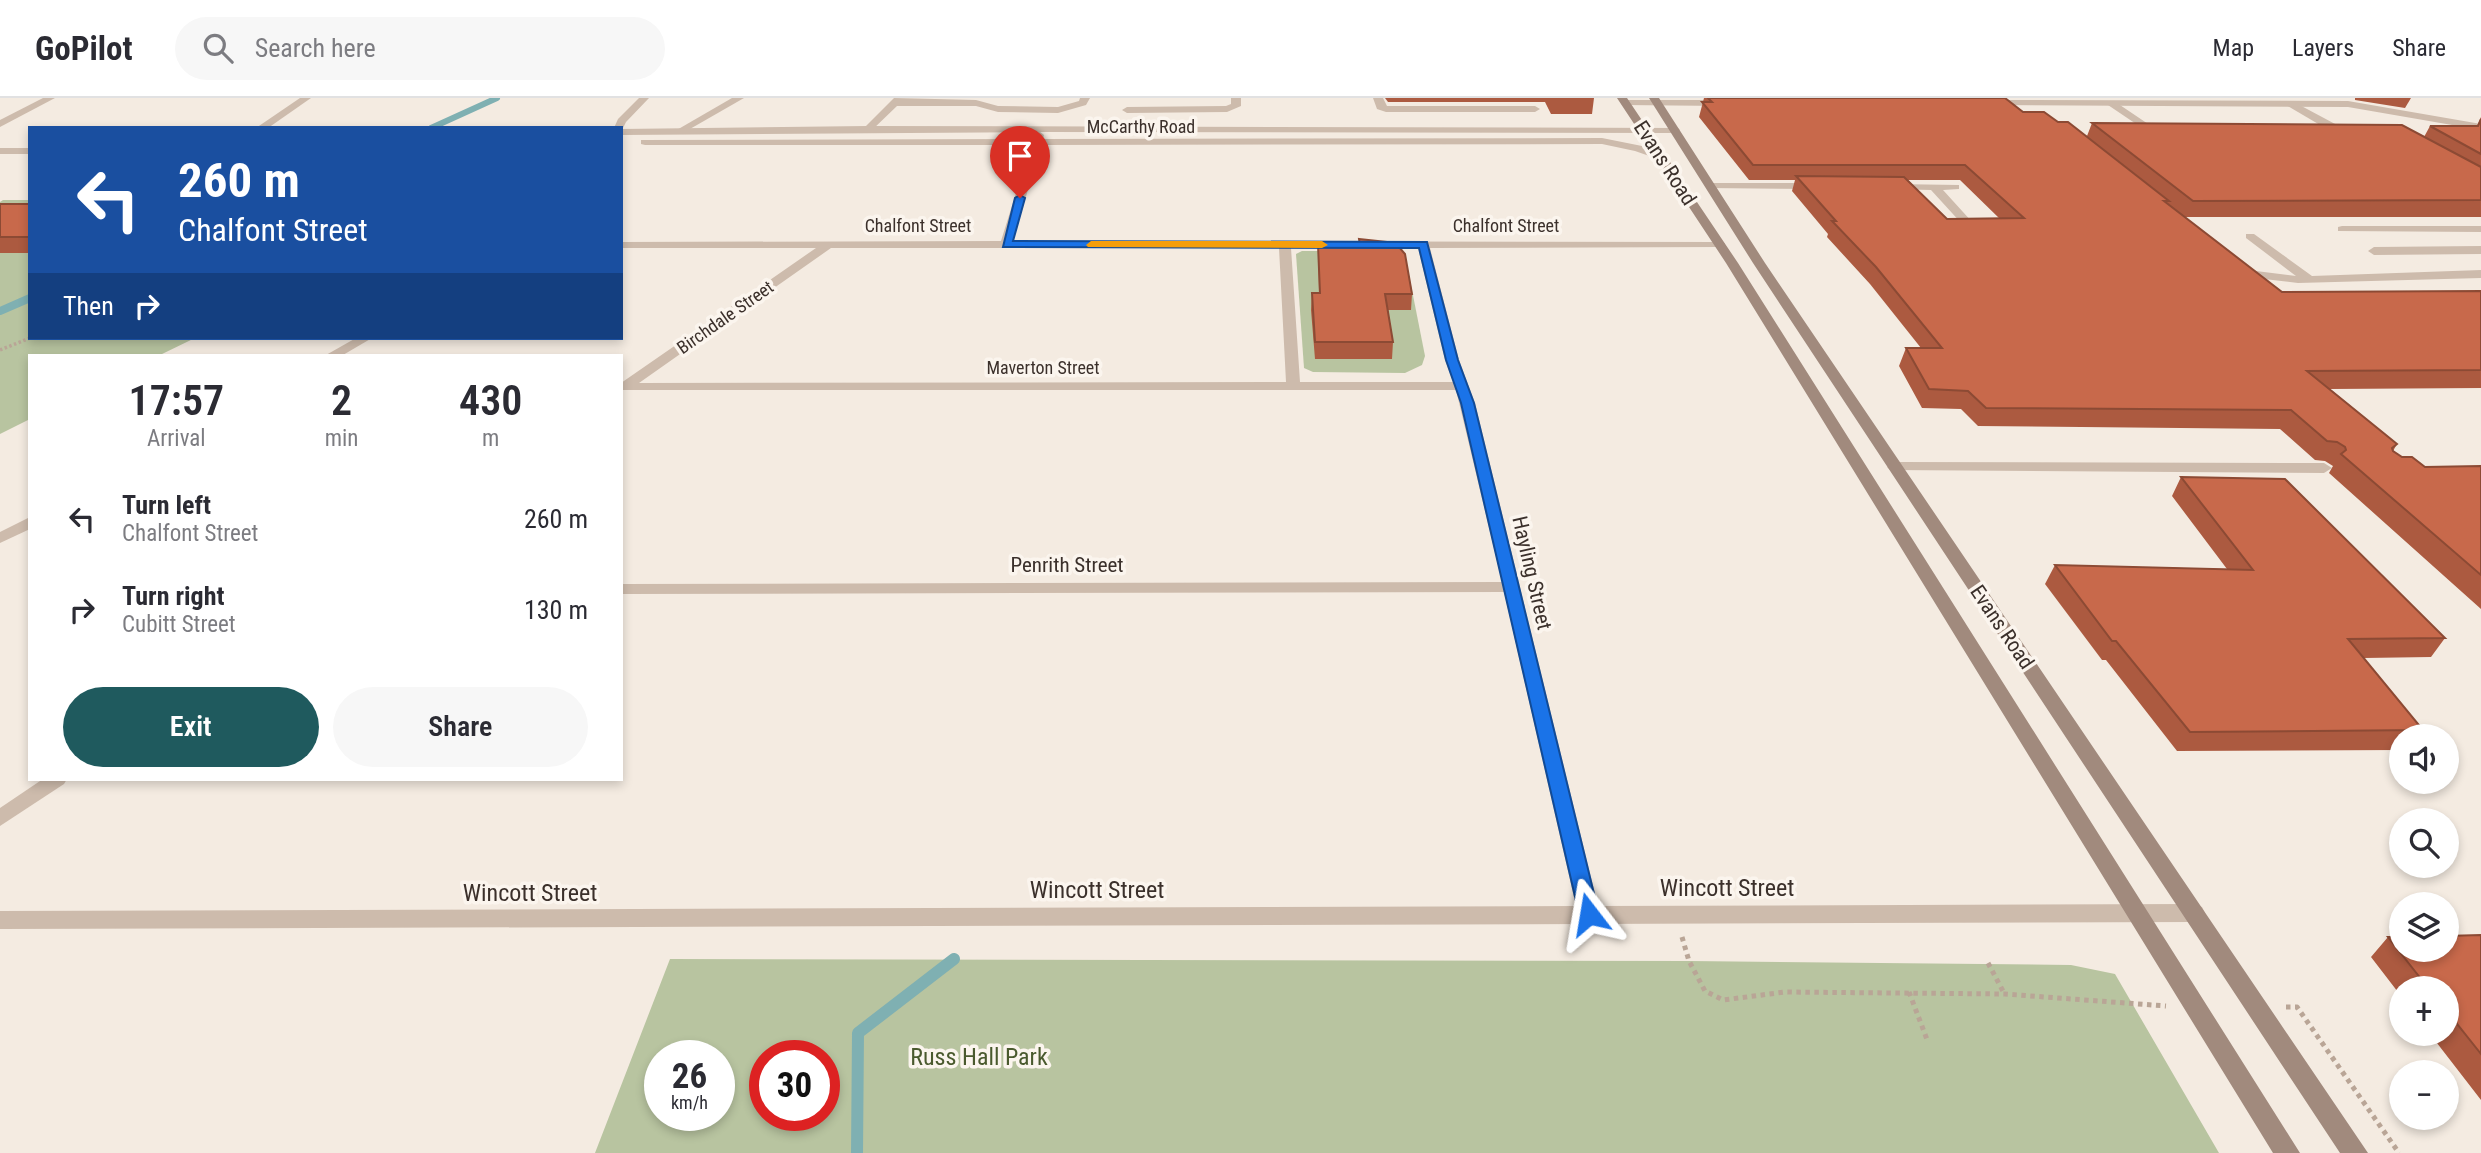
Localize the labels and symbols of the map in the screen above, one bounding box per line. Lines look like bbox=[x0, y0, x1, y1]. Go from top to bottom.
street label: McCarthy Road bbox=[1087, 116, 1195, 137]
street label: Evans Road bbox=[1629, 116, 1701, 210]
pin bbox=[990, 126, 1050, 198]
street label: Chalfont Street bbox=[865, 215, 971, 236]
street label: Chalfont Street bbox=[1453, 215, 1559, 236]
street label: Birchdale Street bbox=[673, 276, 777, 358]
street label: Maverton Street bbox=[986, 357, 1100, 378]
street label: Hayling Street bbox=[1507, 514, 1557, 632]
street label: Penrith Street bbox=[1010, 553, 1124, 577]
street label: Evans Road bbox=[1965, 581, 2039, 673]
street label: Wincott Street bbox=[1660, 874, 1794, 902]
street label: Wincott Street bbox=[1030, 876, 1164, 904]
position arrow bbox=[1552, 877, 1626, 951]
street label: Wincott Street bbox=[463, 879, 597, 907]
speed limit sign: 30 bbox=[749, 1040, 840, 1131]
park label: Russ Hall Park bbox=[910, 1043, 1048, 1071]

